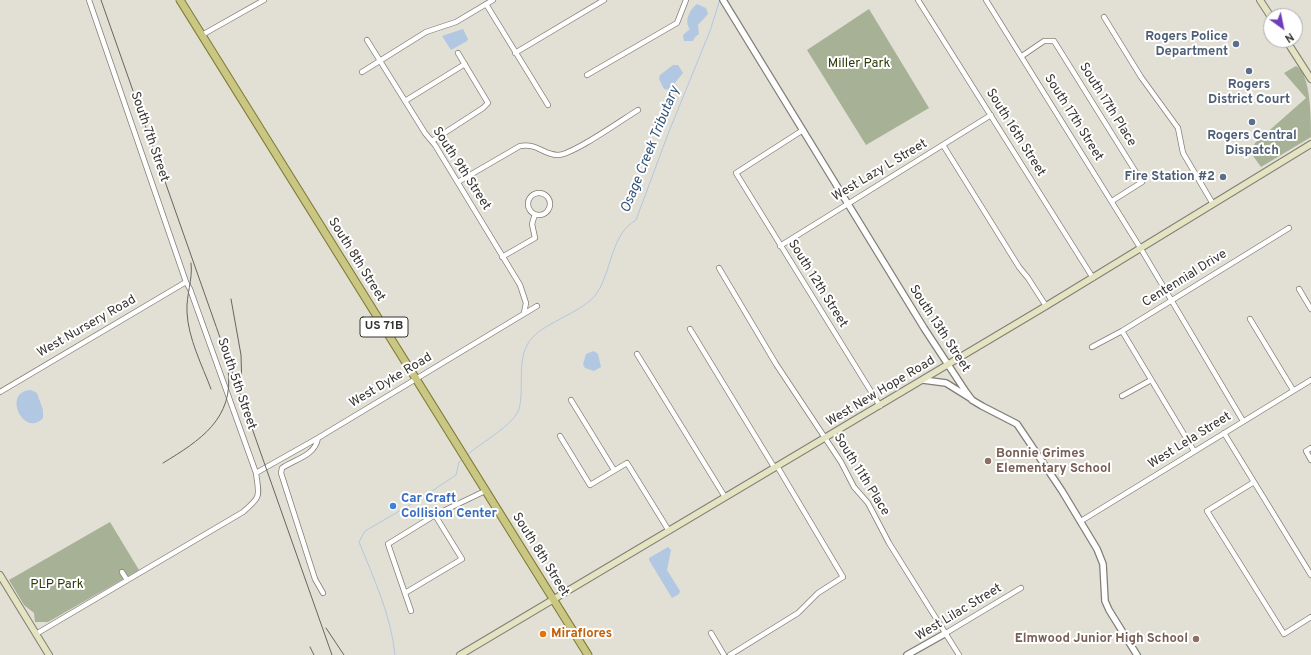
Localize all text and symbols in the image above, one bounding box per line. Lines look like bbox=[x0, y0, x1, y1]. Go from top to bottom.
north arrow bbox=[1263, 8, 1303, 48]
place label: Rogers Police Department bbox=[1145, 29, 1228, 60]
text: N bbox=[1282, 29, 1296, 45]
marker: Rogers Police Department bbox=[1231, 39, 1241, 49]
park label: Miller Park bbox=[828, 56, 890, 72]
street label: South 17th Place bbox=[1075, 60, 1139, 150]
marker: Rogers District Court bbox=[1244, 66, 1254, 76]
street label: South 17th Street bbox=[1040, 72, 1106, 164]
place label: Rogers District Court bbox=[1208, 77, 1290, 108]
water label: Osage Creek Tributary bbox=[618, 84, 684, 216]
street label: South 16th Street bbox=[982, 86, 1048, 180]
street label: South 7th Street bbox=[126, 90, 172, 184]
marker: Rogers Central Dispatch bbox=[1247, 117, 1257, 127]
street label: South 9th Street bbox=[428, 125, 494, 213]
place label: Rogers Central Dispatch bbox=[1207, 128, 1297, 159]
street label: West Lazy L Street bbox=[830, 136, 930, 206]
place label: Fire Station #2 bbox=[1125, 169, 1215, 185]
marker: Fire Station #2 bbox=[1218, 172, 1228, 182]
street label: South 8th Street bbox=[324, 215, 388, 305]
street label: South 12th Street bbox=[784, 237, 850, 331]
street label: Centennial Drive bbox=[1140, 247, 1230, 311]
street label: South 13th Street bbox=[905, 283, 973, 375]
street label: West Nursery Road bbox=[35, 292, 139, 362]
road number: US 71B bbox=[360, 317, 408, 337]
street label: South 5th Street bbox=[213, 336, 259, 432]
street label: West Dyke Road bbox=[347, 350, 435, 412]
street label: West New Hope Road bbox=[824, 353, 938, 431]
street label: West Lela Street bbox=[1146, 409, 1234, 473]
street label: South 11th Place bbox=[829, 431, 893, 519]
place label: Bonnie Grimes Elementary School bbox=[996, 446, 1111, 477]
marker: Bonnie Grimes Elementary School bbox=[983, 456, 993, 466]
place label: Car Craft Collision Center bbox=[401, 491, 497, 522]
marker: Car Craft Collision Center bbox=[388, 501, 398, 511]
street label: South 8th Street bbox=[508, 510, 572, 600]
park label: PLP Park bbox=[30, 577, 84, 593]
street label: West Lilac Street bbox=[913, 581, 1005, 645]
place label: Miraflores bbox=[551, 626, 612, 642]
marker: Miraflores bbox=[538, 629, 548, 639]
place label: Elmwood Junior High School bbox=[1015, 631, 1188, 647]
marker: Elmwood Junior High School bbox=[1191, 634, 1201, 644]

